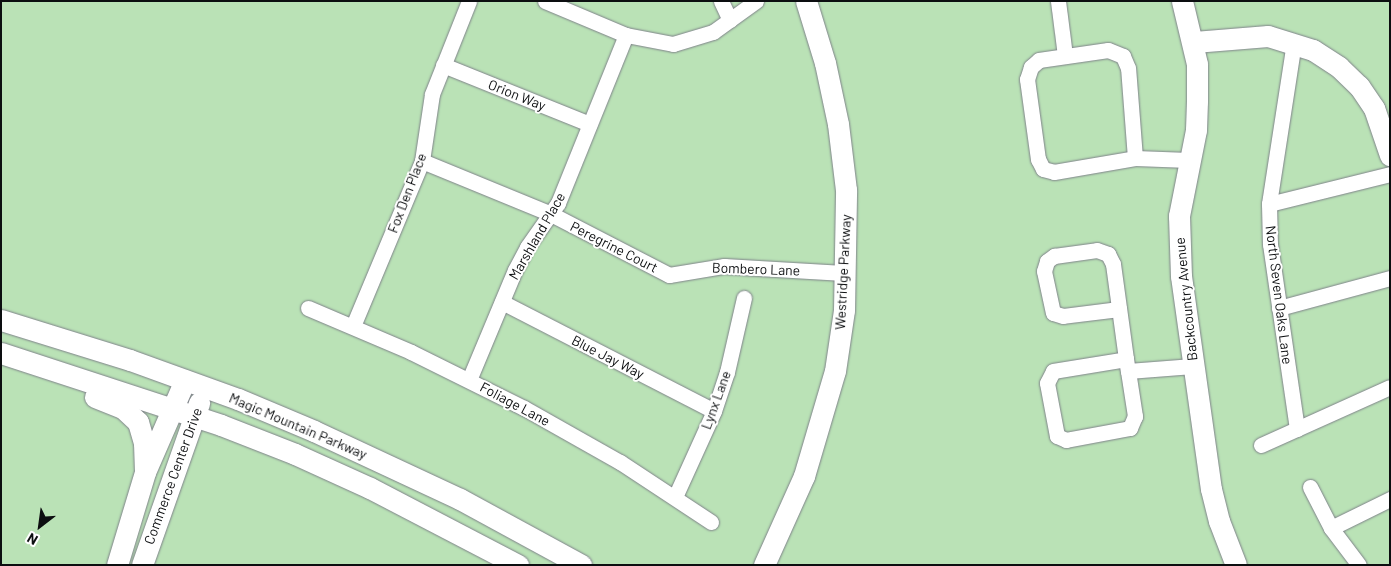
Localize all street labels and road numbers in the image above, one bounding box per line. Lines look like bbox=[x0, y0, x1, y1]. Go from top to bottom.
street label: Orion Way bbox=[486, 76, 548, 114]
street label: Fox Den Place bbox=[384, 151, 430, 235]
street label: Marshland Place bbox=[505, 189, 569, 283]
street label: Westridge Parkway bbox=[832, 214, 854, 330]
street label: Peregrine Court bbox=[567, 218, 661, 276]
street label: North Seven Oaks Lane bbox=[1262, 225, 1296, 365]
street label: Backcountry Avenue bbox=[1171, 236, 1201, 362]
street label: Bombero Lane bbox=[712, 259, 800, 279]
street label: Blue Jay Way bbox=[569, 332, 647, 382]
street label: Lynx Lane bbox=[698, 368, 734, 432]
street label: Foliage Lane bbox=[477, 379, 553, 429]
street label: Magic Mountain Parkway bbox=[227, 389, 369, 463]
street label: Commerce Center Drive bbox=[140, 405, 206, 547]

